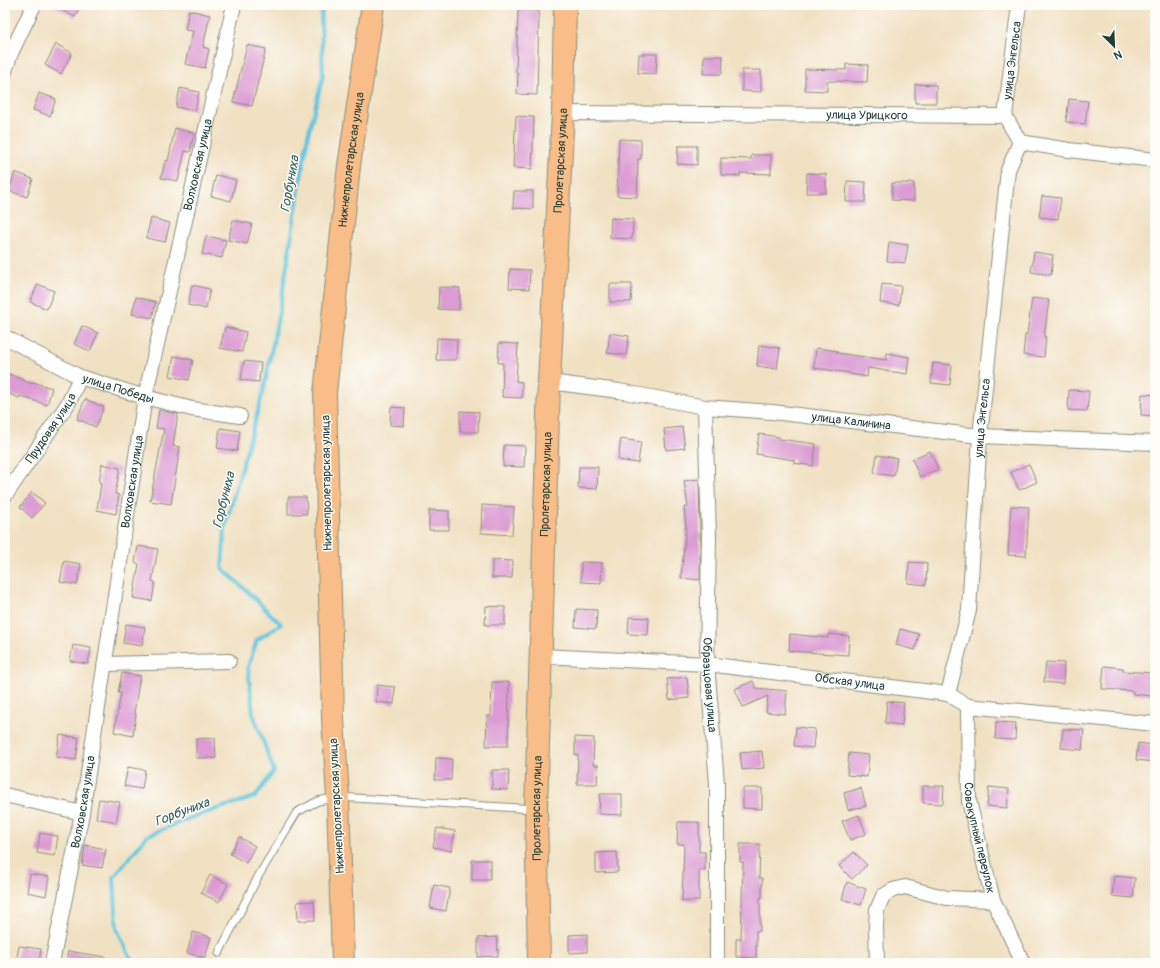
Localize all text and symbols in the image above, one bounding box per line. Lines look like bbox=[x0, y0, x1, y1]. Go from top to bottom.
street label: улица Энгельса bbox=[999, 20, 1024, 102]
north arrow bbox=[1094, 26, 1134, 66]
text: N bbox=[1111, 47, 1124, 62]
street label: Нижнепролетарская улица bbox=[335, 91, 367, 228]
street label: улица Урицкого bbox=[825, 107, 908, 123]
street label: Пролетарская улица bbox=[550, 108, 571, 213]
street label: Волховская улица bbox=[180, 117, 216, 212]
water label: Горбуниха bbox=[277, 154, 303, 214]
street label: улица Победы bbox=[80, 370, 156, 407]
street label: улица Энгельса bbox=[971, 377, 994, 459]
street label: Прудовая улица bbox=[22, 390, 80, 466]
street label: улица Калинина bbox=[810, 409, 892, 433]
street label: Нижнепролетарская улица bbox=[318, 414, 336, 551]
street label: Пролетарская улица bbox=[537, 431, 555, 537]
street label: Волховская улица bbox=[118, 434, 147, 529]
water label: Горбуниха bbox=[209, 469, 239, 530]
street label: Образцовая улица bbox=[699, 637, 720, 733]
street label: Обская улица bbox=[814, 670, 886, 694]
street label: Нижнепролетарская улица bbox=[326, 737, 348, 874]
street label: Волховская улица bbox=[68, 754, 98, 850]
street label: Пролетарская улица bbox=[528, 755, 545, 861]
street label: Совокупный переулок bbox=[961, 782, 999, 895]
water label: Горбуниха bbox=[152, 794, 212, 830]

